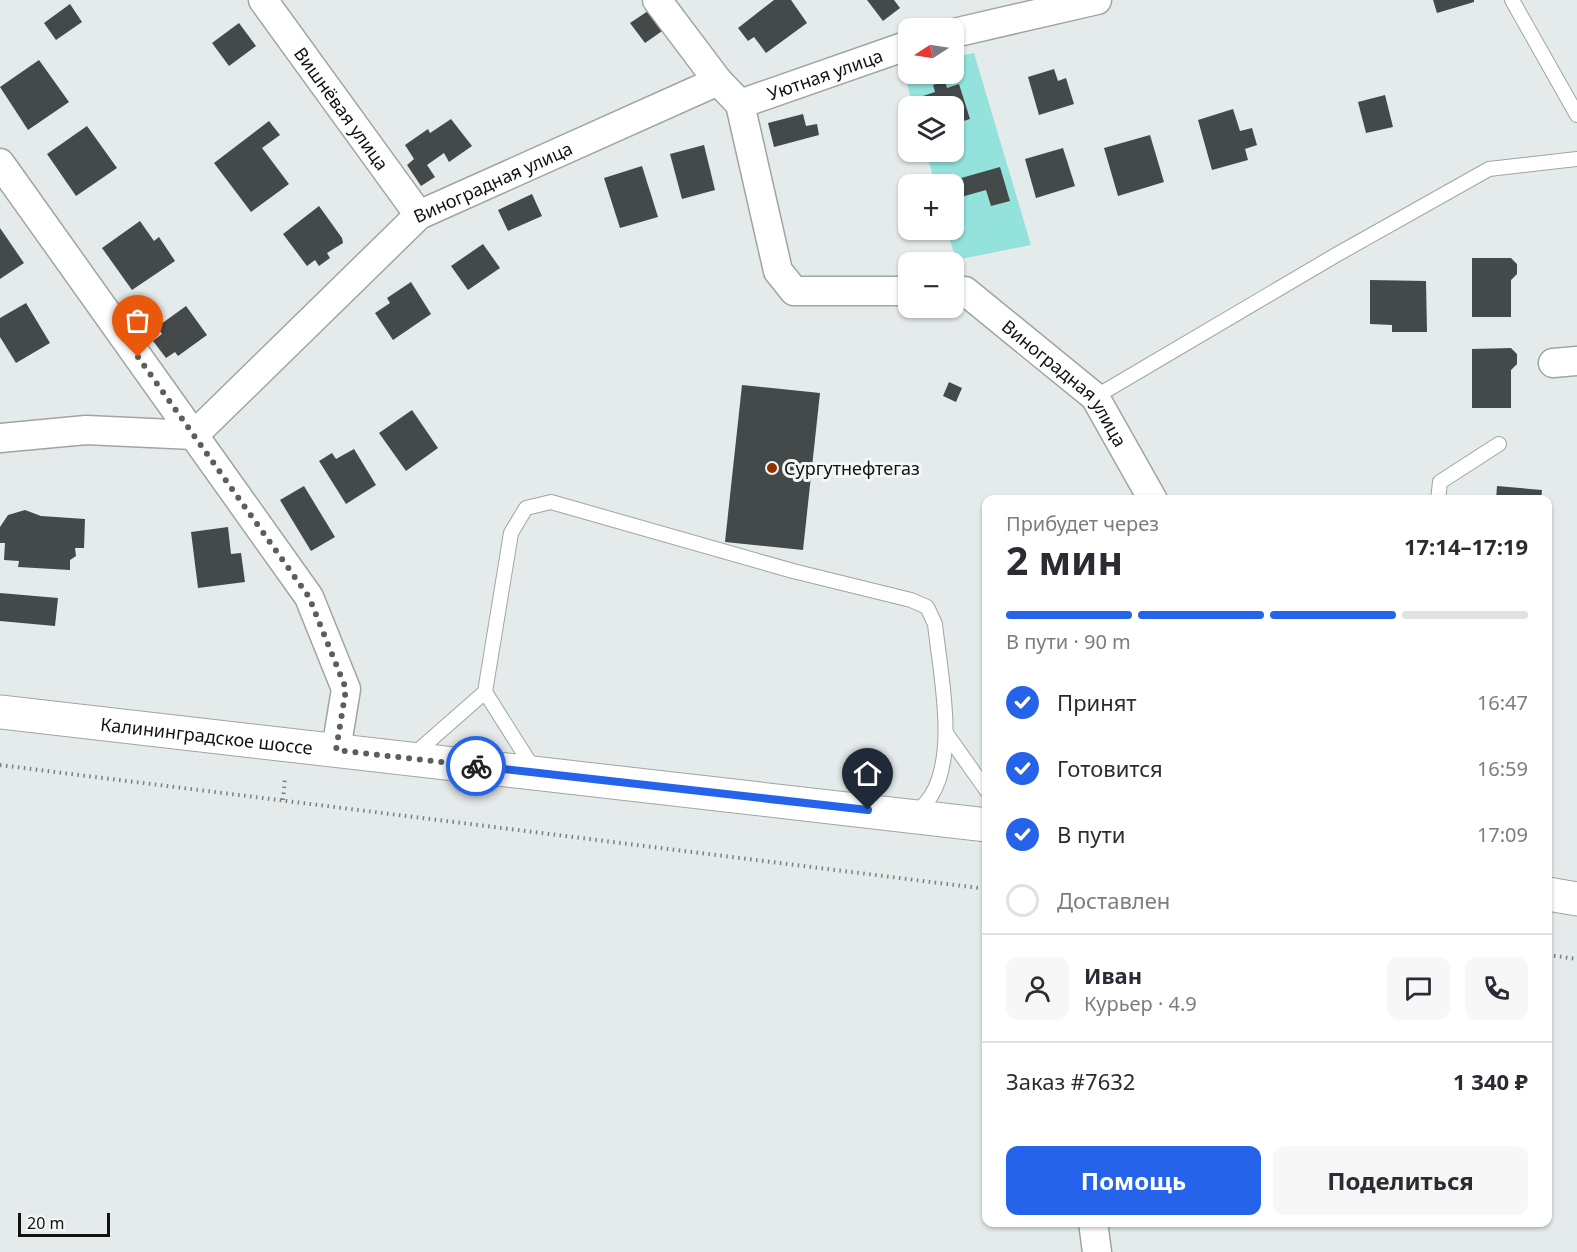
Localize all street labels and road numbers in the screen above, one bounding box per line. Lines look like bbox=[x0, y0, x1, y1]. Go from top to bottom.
street label: Вишнёвая улица bbox=[289, 42, 394, 175]
street label: Уютная улица bbox=[764, 43, 886, 106]
street label: Виноградная улица bbox=[410, 136, 576, 228]
street label: Виноградная улица bbox=[997, 314, 1132, 451]
street label: Калининградское шоссе bbox=[99, 712, 314, 760]

